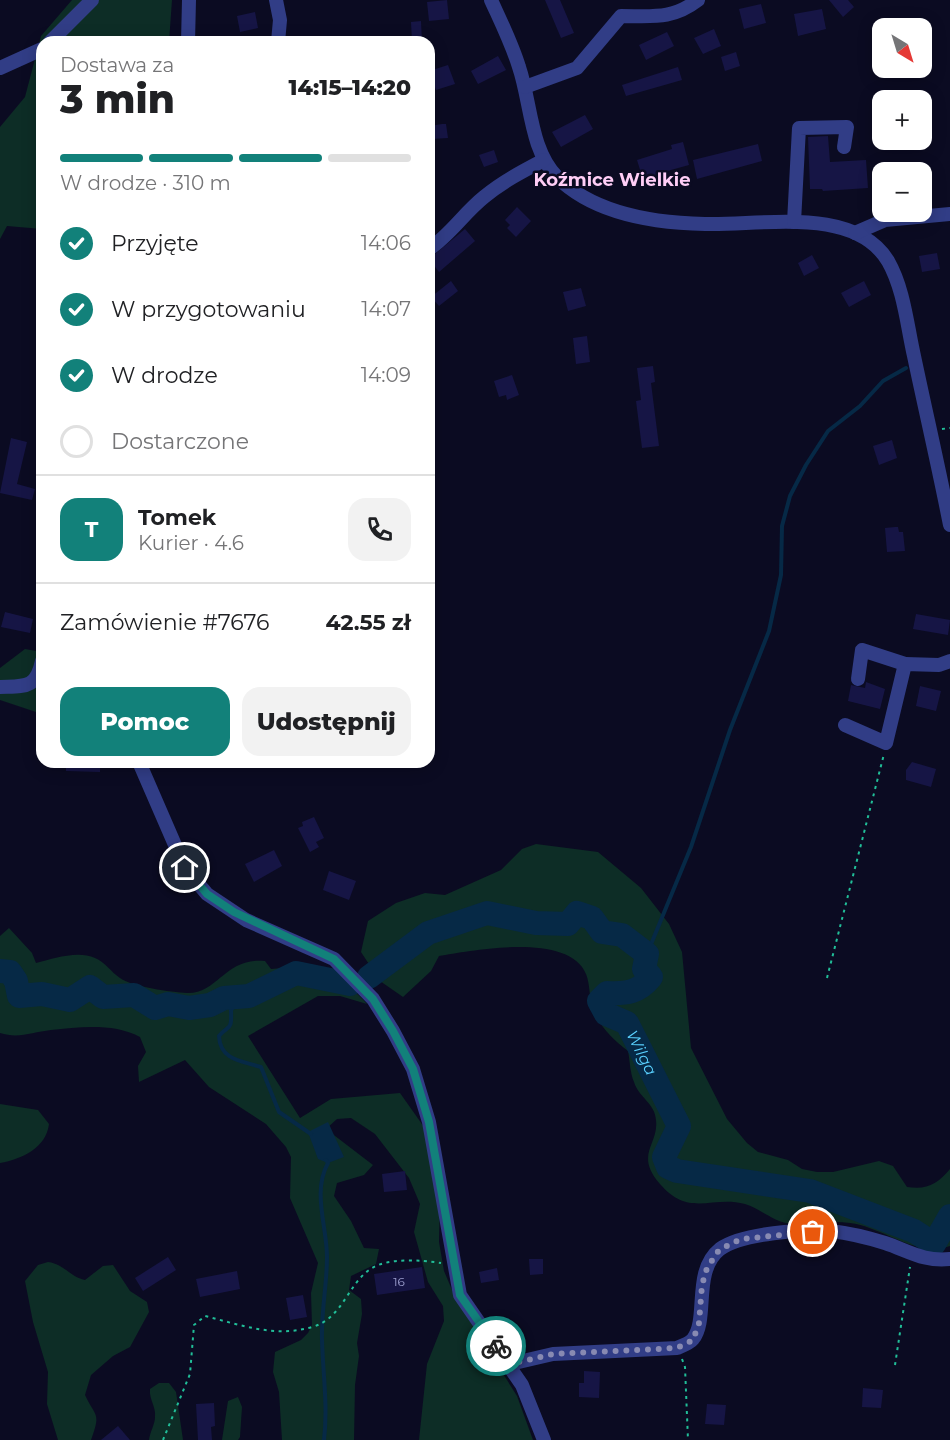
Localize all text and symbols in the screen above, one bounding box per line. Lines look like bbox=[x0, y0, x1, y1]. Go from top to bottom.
north arrow bbox=[872, 18, 932, 78]
map controls bbox=[872, 18, 932, 222]
text: Dostawa za bbox=[60, 53, 174, 77]
text: 14:15–14:20 bbox=[289, 74, 411, 101]
text: 3 min bbox=[60, 75, 175, 123]
button: + bbox=[872, 90, 932, 150]
button: − bbox=[872, 162, 932, 222]
district label: Koźmice Wielkie bbox=[533, 169, 691, 191]
text: W drodze · 310 m bbox=[60, 171, 231, 195]
icon: check bbox=[60, 227, 93, 260]
text: Przyjęte bbox=[111, 230, 199, 257]
text: 14:06 bbox=[361, 231, 411, 255]
icon: check bbox=[60, 293, 93, 326]
text: W przygotowaniu bbox=[111, 296, 306, 323]
text: 14:07 bbox=[361, 297, 411, 321]
icon: check bbox=[60, 359, 93, 392]
text: W drodze bbox=[111, 362, 218, 389]
text: 14:09 bbox=[361, 363, 411, 387]
text: Dostarczone bbox=[111, 428, 249, 455]
button: phone bbox=[348, 498, 411, 561]
text: Tomek bbox=[138, 504, 216, 531]
text: T bbox=[85, 516, 98, 543]
text: Kurier · 4.6 bbox=[138, 531, 244, 555]
text: Zamówienie #7676 bbox=[60, 609, 269, 636]
text: 42.55 zł bbox=[325, 609, 411, 636]
button: Pomoc bbox=[60, 687, 230, 756]
button: Udostępnij bbox=[242, 687, 411, 756]
pin bbox=[159, 842, 210, 893]
icon: home bbox=[168, 851, 201, 884]
water label: Wilga bbox=[623, 1027, 661, 1078]
pin bbox=[787, 1206, 838, 1257]
icon: bag bbox=[796, 1215, 829, 1248]
house number: 16 bbox=[393, 1274, 405, 1289]
courier bbox=[466, 1316, 526, 1376]
icon: bike bbox=[480, 1330, 513, 1363]

